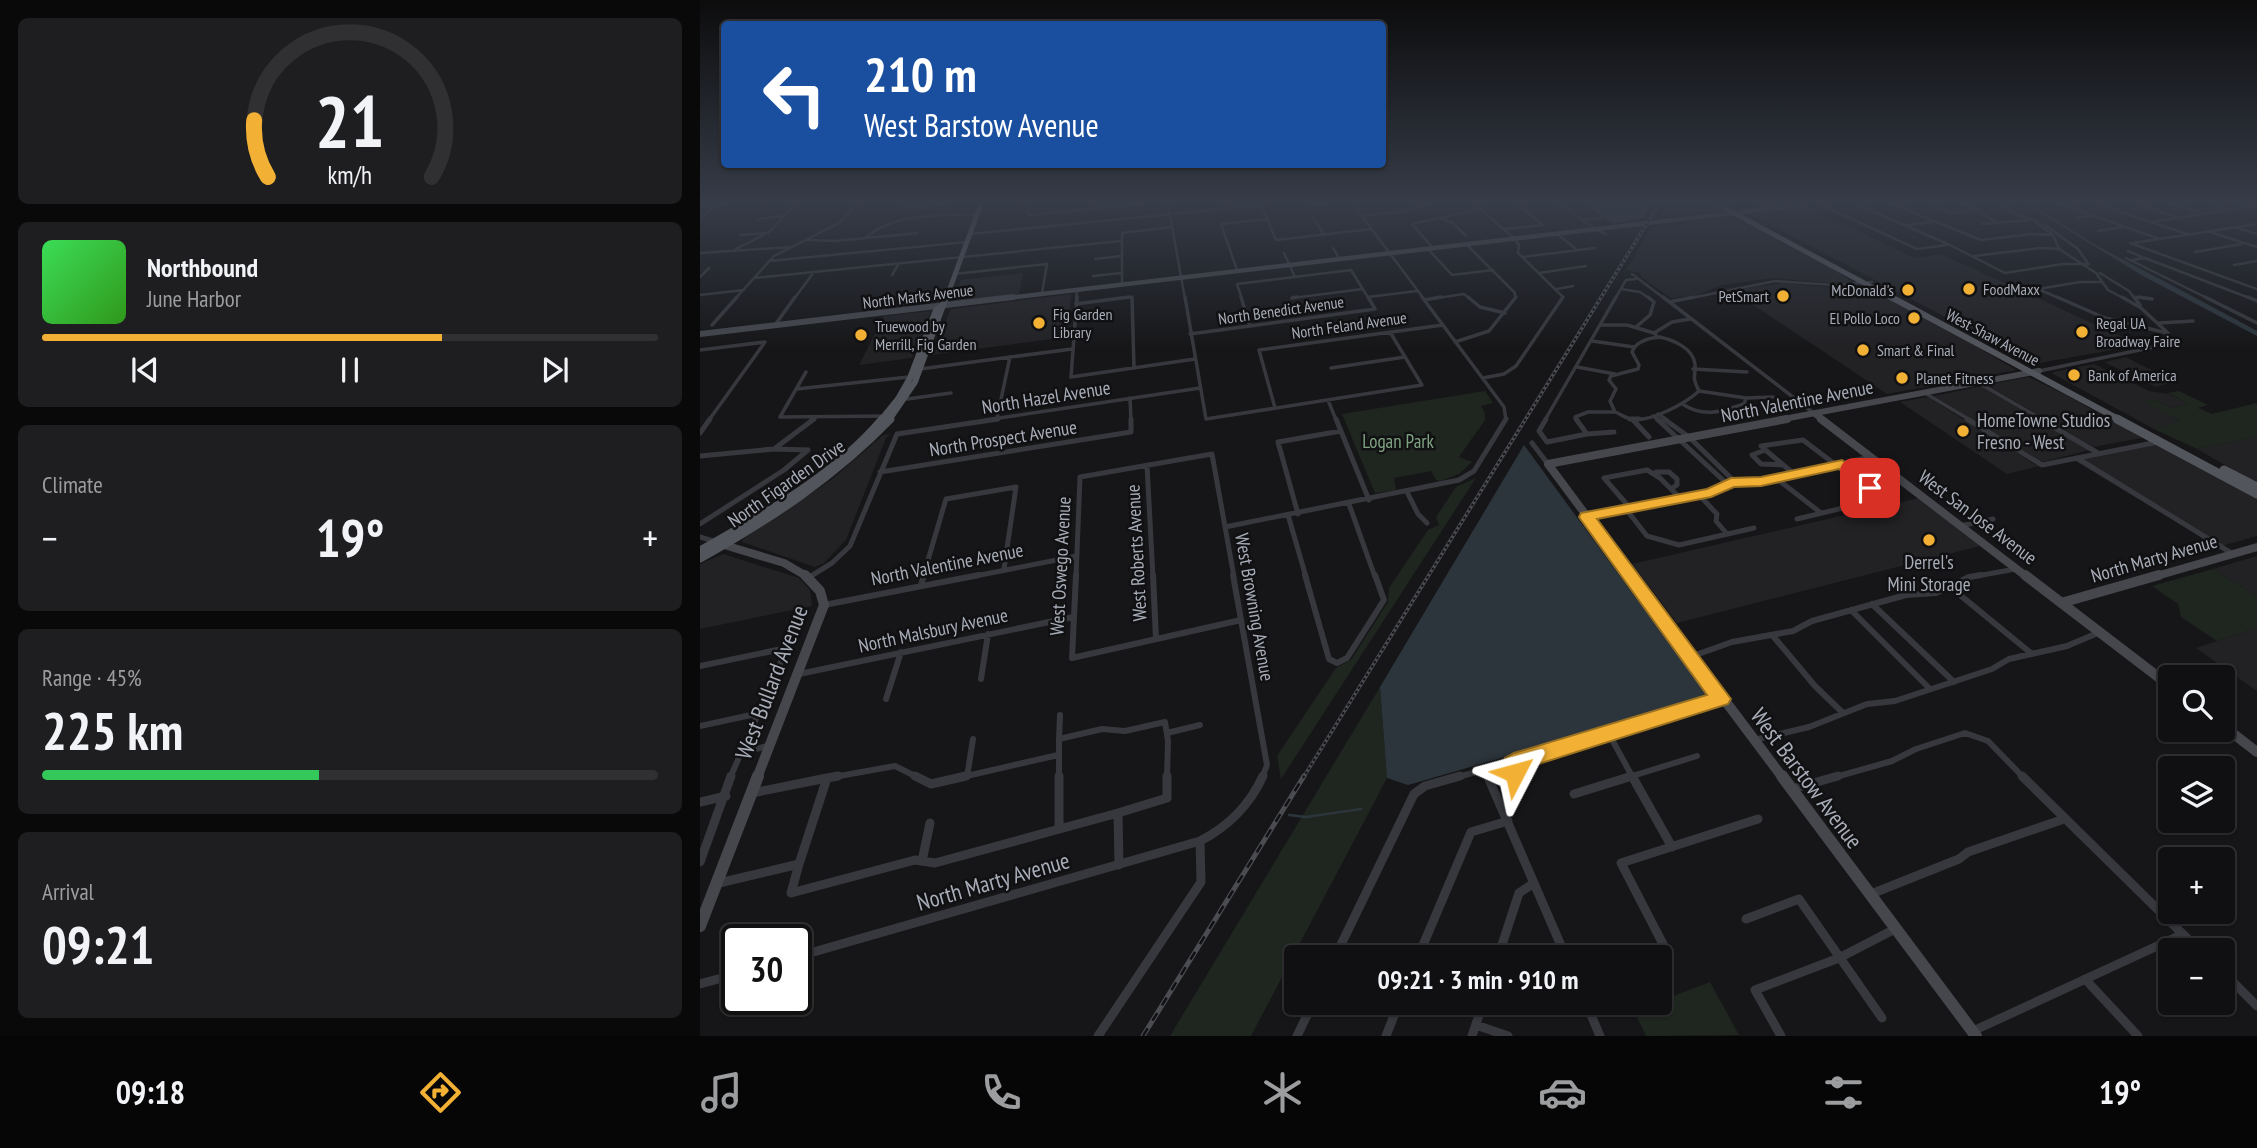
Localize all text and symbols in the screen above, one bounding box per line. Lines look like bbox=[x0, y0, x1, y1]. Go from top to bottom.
text: 210 m bbox=[864, 42, 977, 106]
icon: left bbox=[749, 49, 840, 140]
text: 21 bbox=[315, 73, 385, 167]
text: West Barstow Avenue bbox=[864, 104, 1099, 146]
text: km/h bbox=[328, 159, 372, 191]
text: Northbound bbox=[147, 251, 258, 284]
street label: North Marks Avenue bbox=[862, 279, 974, 313]
place label: FoodMaxx bbox=[1983, 279, 2040, 299]
place label: McDonald's bbox=[1831, 280, 1894, 300]
marker: FoodMaxx bbox=[1961, 281, 1977, 297]
marker: McDonald's bbox=[1900, 282, 1916, 298]
text: June Harbor bbox=[147, 284, 241, 313]
place label: PetSmart bbox=[1718, 286, 1770, 306]
marker: PetSmart bbox=[1775, 288, 1791, 304]
street label: North Benedict Avenue bbox=[1217, 291, 1345, 329]
place label: Fig Garden Library bbox=[1053, 304, 1113, 342]
street label: West Shaw Avenue bbox=[1943, 304, 2043, 370]
street label: North Feland Avenue bbox=[1290, 307, 1408, 343]
place label: El Pollo Loco bbox=[1829, 308, 1900, 328]
marker: El Pollo Loco bbox=[1906, 310, 1922, 326]
place label: Regal UA Broadway Faire bbox=[2096, 313, 2180, 351]
marker: Fig Garden Library bbox=[1031, 315, 1047, 331]
place label: Truewood by Merrill, Fig Garden bbox=[875, 316, 976, 354]
marker: Regal UA Broadway Faire bbox=[2074, 324, 2090, 340]
marker: Truewood by Merrill, Fig Garden bbox=[853, 327, 869, 343]
place label: Smart & Final bbox=[1877, 340, 1955, 360]
marker: Smart & Final bbox=[1855, 342, 1871, 358]
icon: previous bbox=[126, 351, 164, 389]
icon: pause bbox=[331, 351, 369, 389]
icon: next bbox=[536, 351, 574, 389]
place label: Bank of America bbox=[2088, 365, 2177, 385]
marker: Bank of America bbox=[2066, 367, 2082, 383]
place label: Planet Fitness bbox=[1916, 368, 1994, 388]
marker: Planet Fitness bbox=[1894, 370, 1910, 386]
street label: North Valentine Avenue bbox=[1719, 374, 1875, 428]
street label: North Hazel Avenue bbox=[980, 375, 1112, 419]
place label: HomeTowne Studios Fresno - West bbox=[1977, 408, 2110, 454]
street label: North Prospect Avenue bbox=[927, 414, 1079, 462]
marker: HomeTowne Studios Fresno - West bbox=[1955, 423, 1971, 439]
park label: Logan Park bbox=[1362, 429, 1434, 453]
street label: North Figarden Drive bbox=[723, 434, 849, 532]
pin bbox=[1840, 458, 1900, 518]
street label: West San Jose Avenue bbox=[1914, 465, 2042, 569]
icon: arrive bbox=[1851, 469, 1889, 507]
text: Climate bbox=[42, 470, 103, 499]
street label: West Roberts Avenue bbox=[1120, 484, 1152, 622]
street label: West Oswego Avenue bbox=[1044, 496, 1076, 636]
text: 19° bbox=[316, 504, 384, 571]
text: − bbox=[42, 513, 58, 562]
text: + bbox=[642, 513, 658, 562]
street label: North Marty Avenue bbox=[2088, 528, 2220, 587]
street label: West Browning Avenue bbox=[1230, 531, 1280, 683]
marker: Derrel's Mini Storage bbox=[1921, 532, 1937, 548]
street label: North Valentine Avenue bbox=[869, 537, 1025, 591]
place label: Derrel's Mini Storage bbox=[1888, 550, 1971, 596]
street label: West Bullard Avenue bbox=[728, 601, 814, 763]
street label: North Malsbury Avenue bbox=[856, 602, 1010, 658]
text: Range · 45% bbox=[42, 663, 142, 692]
map controls bbox=[2158, 665, 2235, 1015]
button: search bbox=[2158, 665, 2235, 742]
text: 225 km bbox=[42, 697, 183, 764]
street label: West Barstow Avenue bbox=[1745, 702, 1869, 854]
position arrow bbox=[1478, 736, 1552, 810]
button: layers bbox=[2158, 756, 2235, 833]
street label: North Marty Avenue bbox=[913, 845, 1073, 917]
button: + bbox=[2158, 847, 2235, 924]
text: Arrival bbox=[42, 877, 94, 906]
text: 09:21 bbox=[42, 911, 154, 978]
speed limit sign: 30 bbox=[721, 924, 812, 1015]
button: − bbox=[2158, 938, 2235, 1015]
text: 09:21 · 3 min · 910 m bbox=[1378, 963, 1578, 996]
icon: directions bbox=[416, 1068, 465, 1117]
icon: music bbox=[697, 1068, 746, 1117]
icon: phone bbox=[977, 1068, 1026, 1117]
icon: climate bbox=[1258, 1068, 1307, 1117]
icon: car bbox=[1538, 1068, 1587, 1117]
icon: filters bbox=[1819, 1068, 1868, 1117]
text: 09:18 bbox=[116, 1071, 185, 1113]
text: 19° bbox=[2099, 1071, 2141, 1113]

